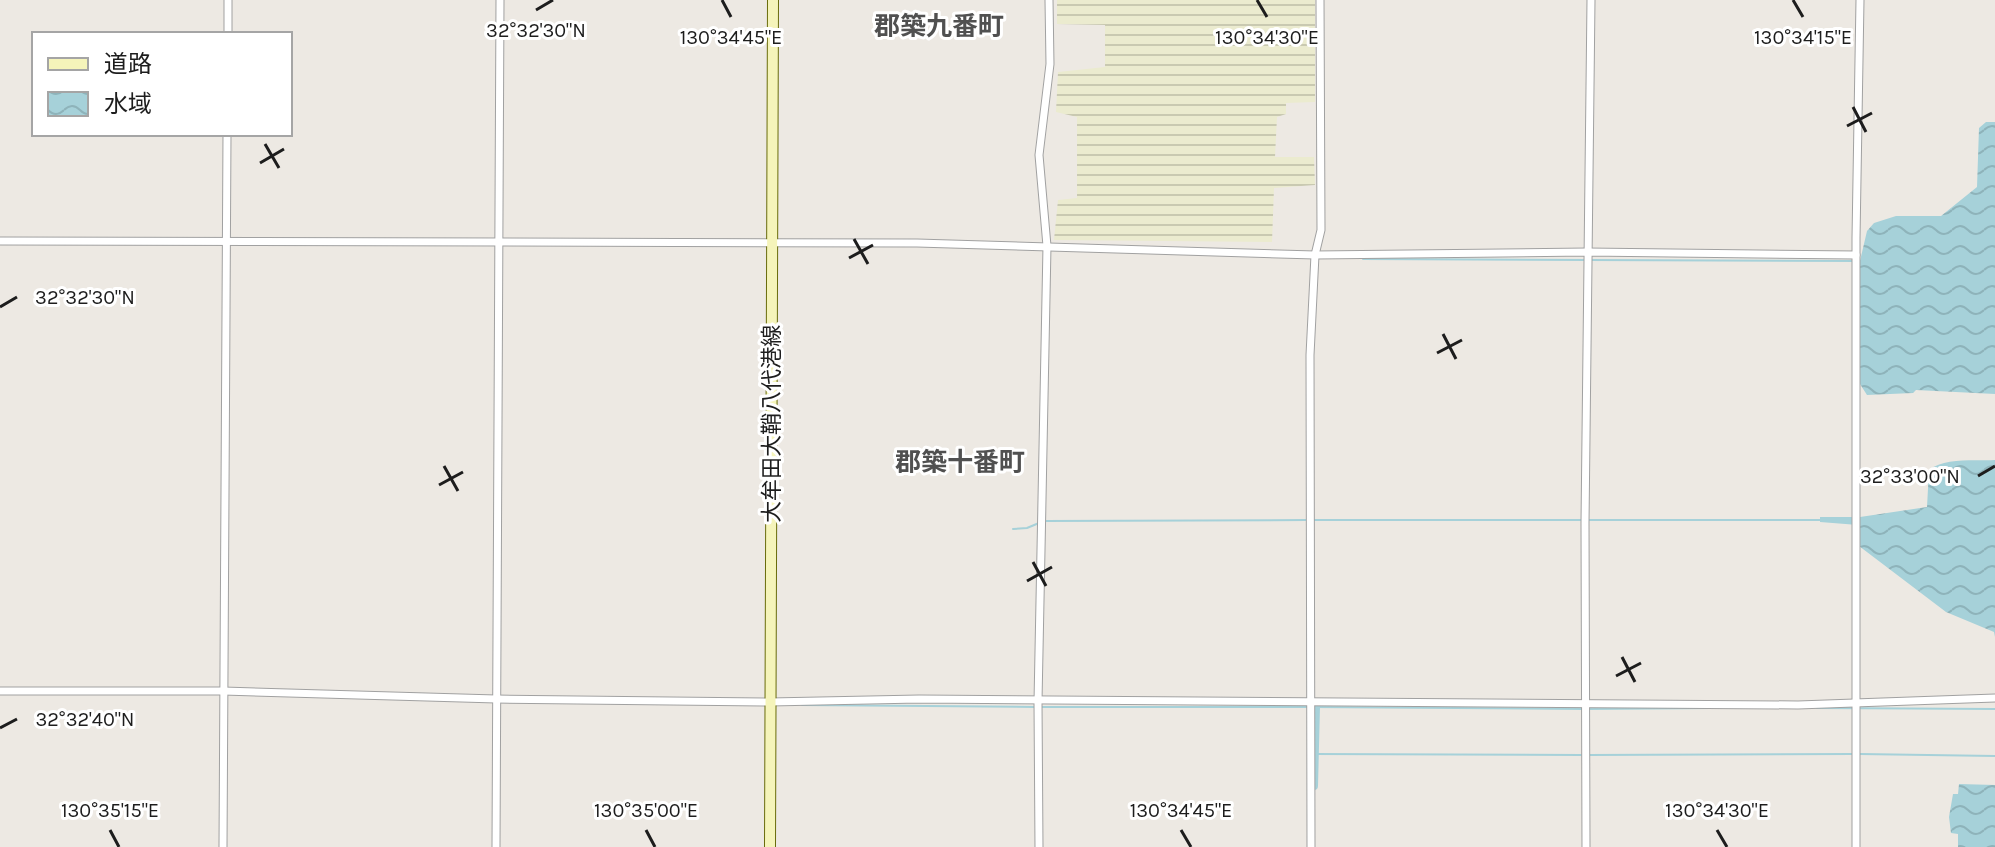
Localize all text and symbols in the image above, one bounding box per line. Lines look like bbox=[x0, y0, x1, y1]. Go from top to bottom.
district label: 郡築九番町 bbox=[874, 11, 1004, 42]
text: 32°32'30"N bbox=[486, 19, 586, 42]
text: 130°34'45"E bbox=[680, 26, 782, 49]
text: 130°34'30"E bbox=[1215, 26, 1319, 49]
text: 130°34'15"E bbox=[1754, 26, 1852, 49]
legend bbox=[32, 32, 292, 136]
text: 道路 bbox=[104, 50, 152, 78]
text: 水域 bbox=[104, 90, 152, 118]
text: 32°32'30"N bbox=[35, 286, 135, 309]
street label: 大牟田大鞘八代港線 bbox=[759, 325, 785, 523]
district label: 郡築十番町 bbox=[895, 447, 1025, 478]
text: 32°33'00"N bbox=[1860, 465, 1960, 488]
text: 32°32'40"N bbox=[35, 708, 135, 731]
text: 130°35'15"E bbox=[61, 799, 159, 822]
text: 130°35'00"E bbox=[594, 799, 698, 822]
text: 130°34'45"E bbox=[1130, 799, 1232, 822]
text: 130°34'30"E bbox=[1665, 799, 1769, 822]

